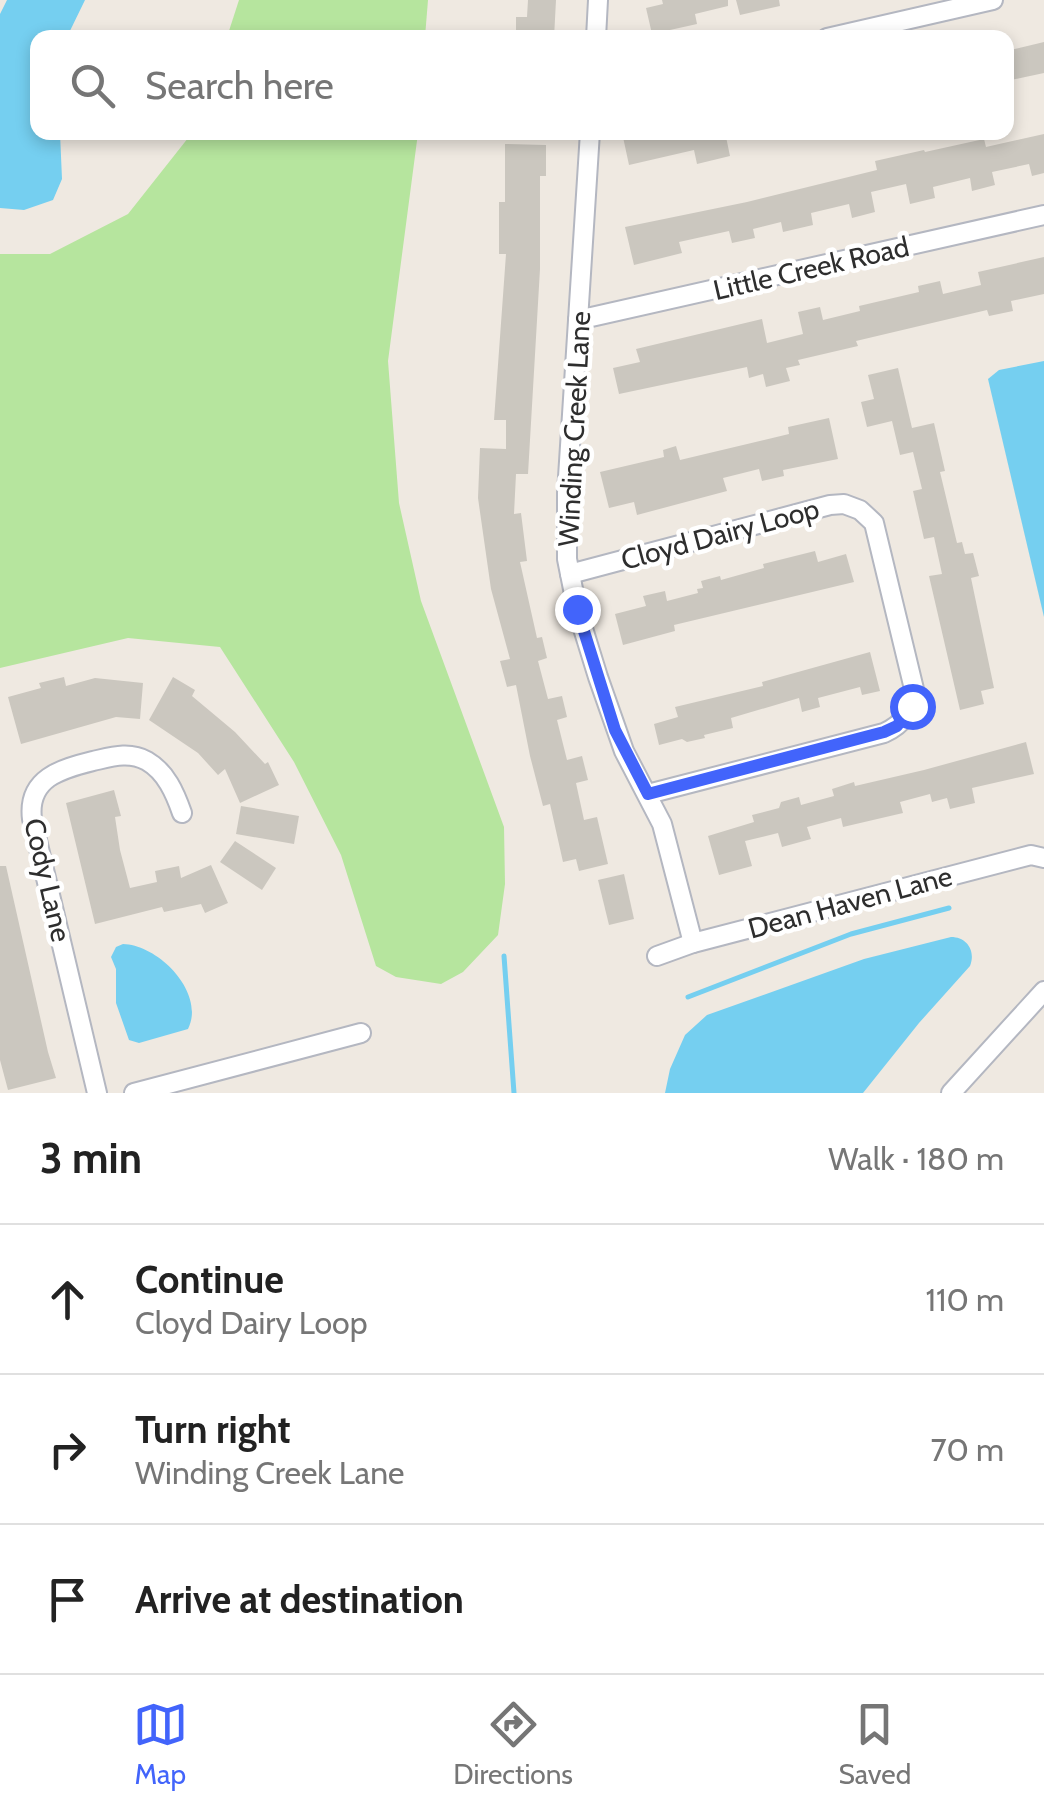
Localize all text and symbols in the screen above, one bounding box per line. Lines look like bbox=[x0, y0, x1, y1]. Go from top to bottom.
search box bbox=[30, 30, 1014, 140]
icon: search bbox=[65, 58, 120, 113]
text: Search here bbox=[145, 62, 334, 109]
street label: Little Creek Road bbox=[710, 229, 912, 307]
street label: Winding Creek Lane bbox=[551, 310, 597, 548]
street label: Cloyd Dairy Loop bbox=[617, 491, 823, 577]
route end bbox=[555, 587, 601, 633]
route start bbox=[890, 684, 936, 730]
street label: Cody Lane bbox=[17, 815, 79, 945]
street label: Dean Haven Lane bbox=[744, 858, 956, 946]
text: 3 min bbox=[40, 1132, 142, 1184]
text: Walk · 180 m bbox=[828, 1139, 1004, 1178]
text: Continue bbox=[135, 1256, 284, 1303]
icon: ahead bbox=[40, 1272, 95, 1327]
text: 110 m bbox=[926, 1280, 1004, 1319]
text: Cloyd Dairy Loop bbox=[135, 1303, 368, 1342]
text: Turn right bbox=[135, 1406, 291, 1453]
icon: right bbox=[40, 1422, 95, 1477]
text: 70 m bbox=[931, 1430, 1004, 1469]
text: Winding Creek Lane bbox=[135, 1453, 405, 1492]
icon: arrive bbox=[40, 1572, 95, 1627]
text: Arrive at destination bbox=[135, 1576, 464, 1623]
tab: Map bbox=[133, 1697, 188, 1791]
tab: Directions bbox=[453, 1697, 573, 1791]
tab: Saved bbox=[839, 1697, 911, 1791]

